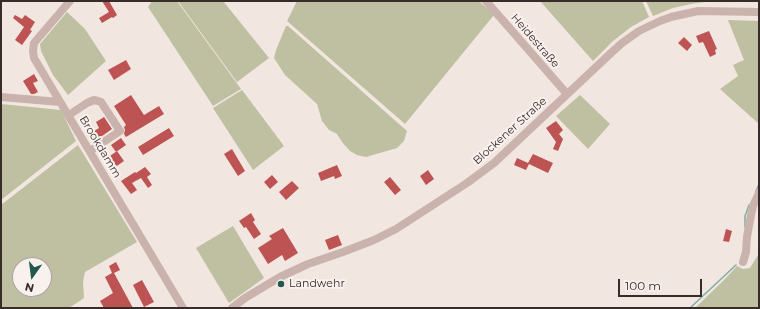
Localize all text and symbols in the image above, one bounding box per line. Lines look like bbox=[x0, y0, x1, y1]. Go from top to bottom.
street label: Heidestraße bbox=[508, 11, 562, 71]
street label: Blockener Straße bbox=[471, 95, 549, 167]
street label: Brookdamm bbox=[76, 114, 124, 180]
north arrow bbox=[12, 257, 52, 297]
scale bar bbox=[620, 271, 704, 297]
place label: Landwehr bbox=[289, 277, 345, 291]
text: 100 m bbox=[625, 278, 661, 293]
marker: Landwehr bbox=[276, 279, 286, 289]
text: N bbox=[23, 280, 35, 296]

